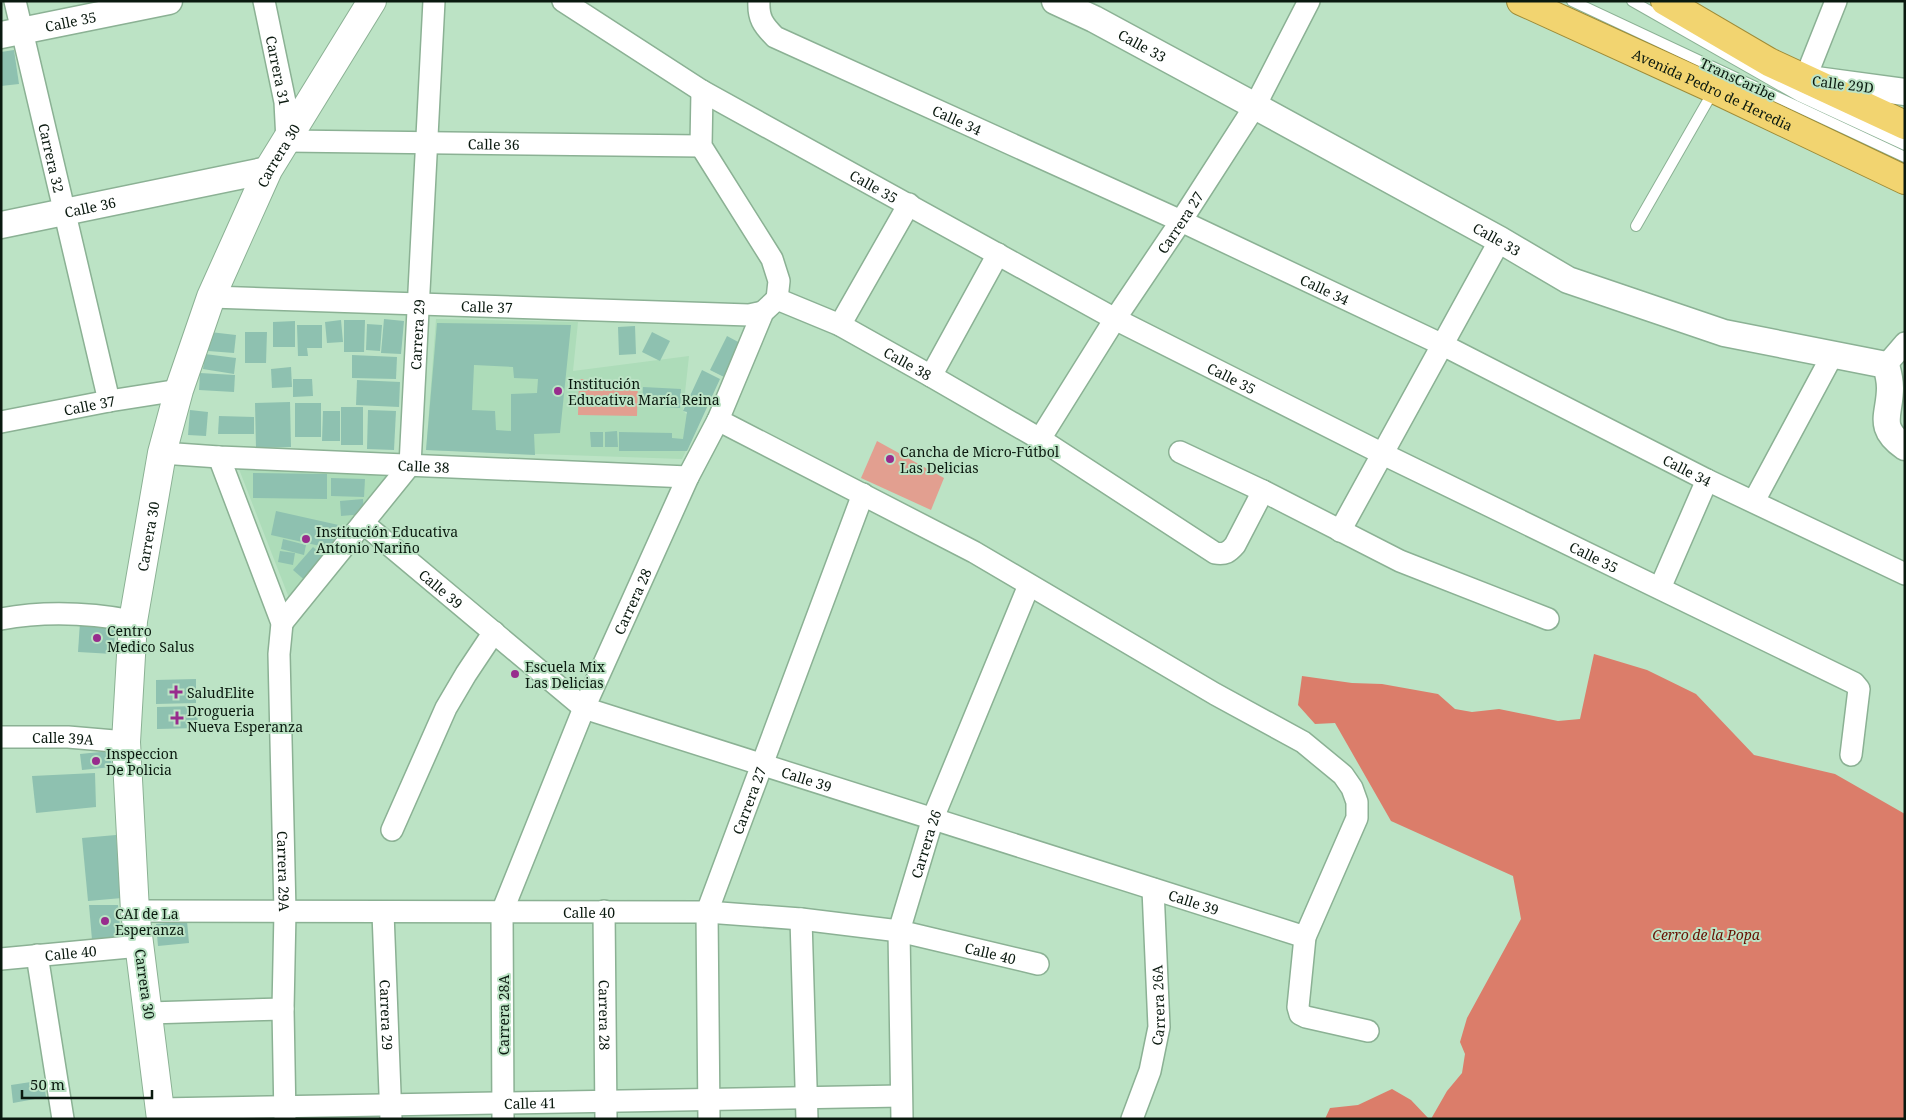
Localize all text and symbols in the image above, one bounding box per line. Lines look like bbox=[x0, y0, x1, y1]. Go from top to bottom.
street label: Calle 35 bbox=[43, 6, 98, 35]
street label: Calle 33 bbox=[1115, 24, 1170, 66]
street label: Carrera 31 bbox=[262, 34, 295, 107]
street label: Avenida Pedro de Heredia bbox=[1630, 44, 1796, 135]
street label: TransCaribe bbox=[1697, 53, 1779, 105]
street label: Calle 29D bbox=[1811, 71, 1875, 97]
street label: Calle 34 bbox=[930, 100, 985, 139]
street label: Carrera 30 bbox=[252, 120, 304, 190]
street label: Carrera 32 bbox=[34, 121, 69, 194]
street label: Calle 36 bbox=[468, 134, 520, 153]
street label: Calle 35 bbox=[847, 165, 901, 207]
street label: Carrera 27 bbox=[1152, 187, 1207, 257]
street label: Calle 36 bbox=[63, 192, 118, 221]
street label: Calle 33 bbox=[1470, 218, 1525, 260]
street label: Calle 34 bbox=[1297, 269, 1353, 309]
street label: Calle 37 bbox=[461, 296, 513, 317]
street label: Carrera 29 bbox=[405, 299, 428, 370]
street label: Calle 38 bbox=[881, 342, 935, 384]
street label: Calle 35 bbox=[1204, 358, 1259, 398]
place label: Institución Educativa María Reina bbox=[568, 374, 720, 409]
marker: Institución Educativa María Reina bbox=[552, 385, 564, 397]
street label: Calle 37 bbox=[62, 391, 117, 419]
place label: Cancha de Micro-Fútbol Las Delicias bbox=[900, 442, 1060, 477]
street label: Calle 34 bbox=[1660, 450, 1715, 490]
marker: Cancha de Micro-Fútbol Las Delicias bbox=[884, 453, 896, 465]
street label: Calle 38 bbox=[397, 455, 450, 476]
street label: Carrera 30 bbox=[132, 500, 163, 573]
place label: Institución Educativa Antonio Nariño bbox=[316, 522, 458, 557]
marker: Institución Educativa Antonio Nariño bbox=[300, 533, 312, 545]
street label: Calle 35 bbox=[1566, 537, 1621, 576]
street label: Calle 39 bbox=[415, 565, 467, 612]
street label: Carrera 28 bbox=[609, 565, 655, 637]
place label: Centro Medico Salus bbox=[107, 621, 194, 656]
marker: Centro Medico Salus bbox=[91, 632, 103, 644]
place label: Escuela Mix Las Delicias bbox=[525, 657, 606, 692]
marker: Escuela Mix Las Delicias bbox=[509, 668, 521, 680]
place label: SaludElite bbox=[187, 683, 254, 702]
marker: SaludElite bbox=[169, 685, 183, 699]
place label: Drogueria Nueva Esperanza bbox=[187, 701, 303, 736]
marker: Drogueria Nueva Esperanza bbox=[171, 712, 183, 724]
street label: Calle 39A bbox=[32, 728, 95, 749]
place label: Inspeccion De Policia bbox=[106, 744, 178, 779]
marker: Inspeccion De Policia bbox=[90, 755, 102, 767]
street label: Calle 39 bbox=[779, 762, 834, 796]
street label: Carrera 27 bbox=[727, 764, 770, 837]
street label: Carrera 26 bbox=[906, 807, 945, 880]
street label: Carrera 29A bbox=[274, 831, 294, 912]
street label: Calle 39 bbox=[1166, 885, 1221, 919]
street label: Calle 40 bbox=[563, 902, 615, 921]
place label: CAI de La Esperanza bbox=[115, 904, 185, 939]
marker: CAI de La Esperanza bbox=[99, 915, 111, 927]
park label: Cerro de la Popa bbox=[1652, 925, 1761, 944]
street label: Calle 40 bbox=[963, 937, 1018, 968]
street label: Calle 40 bbox=[44, 941, 98, 964]
street label: Carrera 30 bbox=[131, 948, 159, 1020]
street label: Carrera 26A bbox=[1146, 964, 1169, 1047]
street label: Carrera 28A bbox=[494, 975, 513, 1055]
street label: Carrera 29 bbox=[376, 979, 398, 1051]
street label: Carrera 28 bbox=[595, 980, 615, 1051]
scale bar bbox=[22, 1068, 152, 1100]
text: 50 m bbox=[30, 1074, 65, 1094]
street label: Calle 41 bbox=[504, 1093, 556, 1112]

